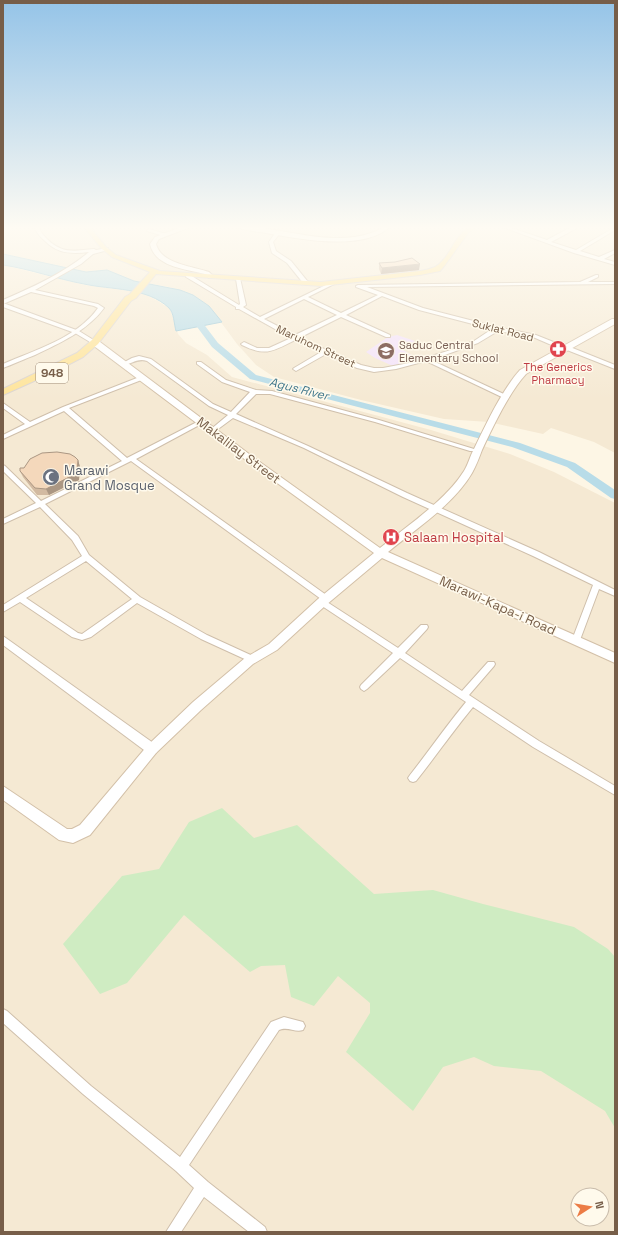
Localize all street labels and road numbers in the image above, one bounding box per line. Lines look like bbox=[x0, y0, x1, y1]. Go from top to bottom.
street label: Suklat Road bbox=[471, 316, 535, 344]
street label: Maruhom Street bbox=[274, 321, 358, 371]
road number: 948 bbox=[36, 363, 68, 383]
street label: Makalilay Street bbox=[193, 413, 284, 488]
street label: Marawi-Kapa-i Road bbox=[437, 572, 559, 639]

